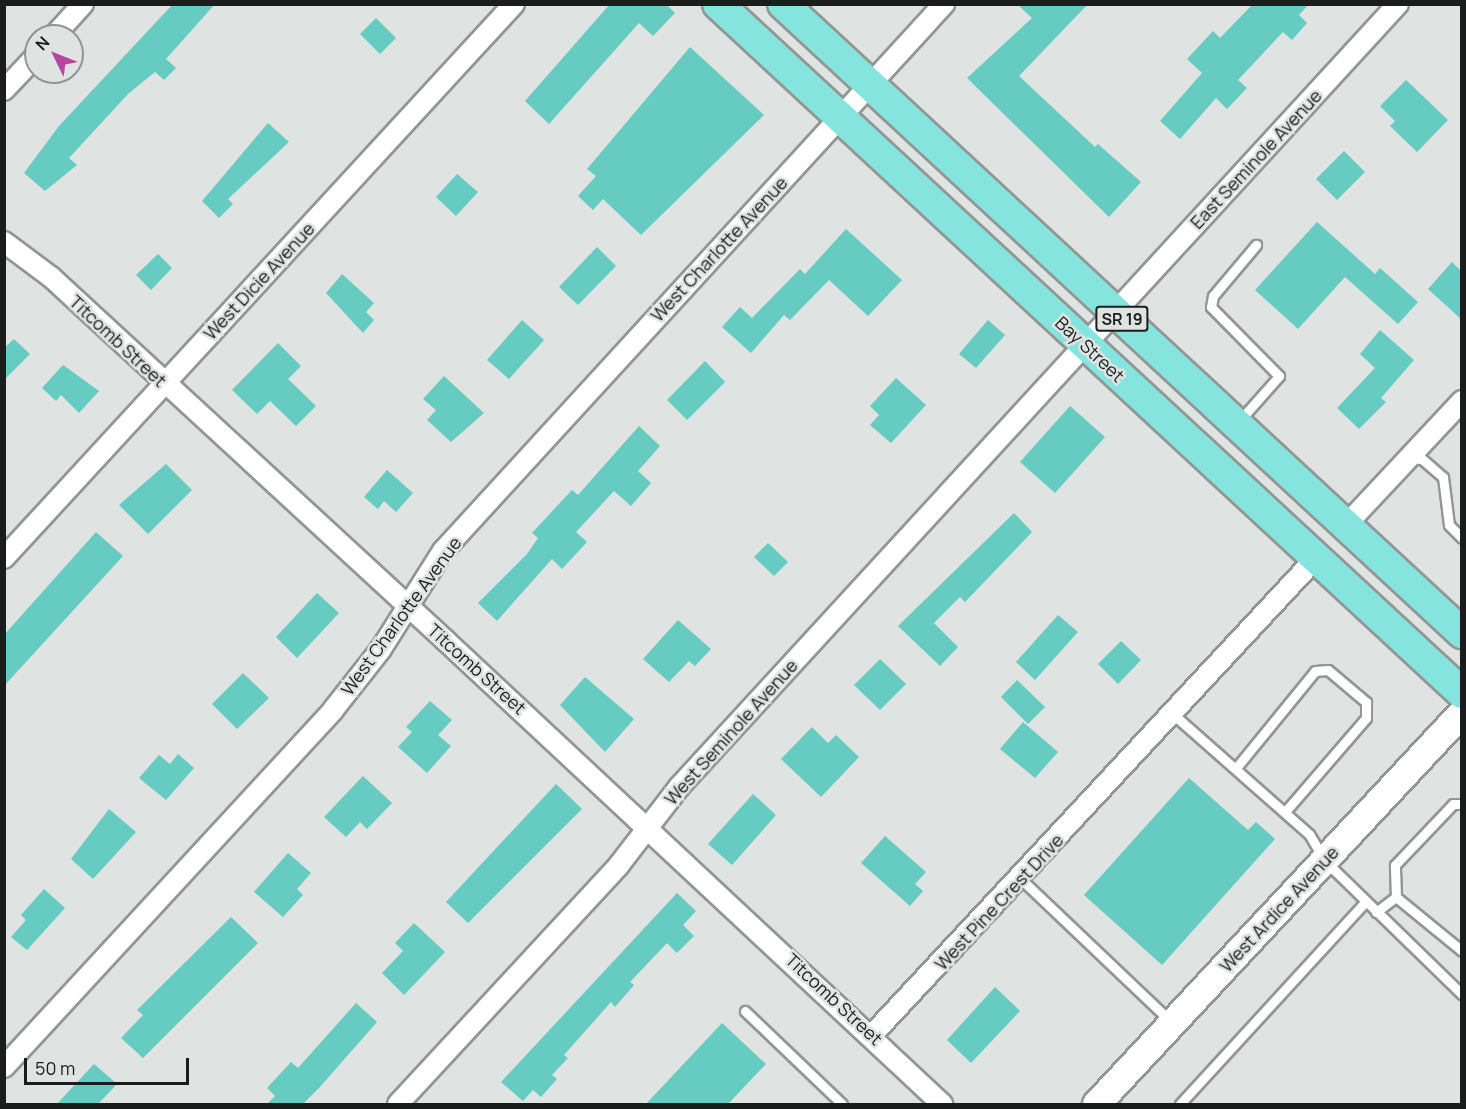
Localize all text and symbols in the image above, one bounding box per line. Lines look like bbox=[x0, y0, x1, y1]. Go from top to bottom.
north arrow bbox=[24, 24, 84, 84]
text: N bbox=[30, 31, 54, 55]
street label: East Seminole Avenue bbox=[1186, 85, 1326, 233]
street label: West Charlotte Avenue bbox=[646, 172, 792, 326]
street label: West Dicie Avenue bbox=[199, 218, 319, 344]
street label: Titcomb Street bbox=[65, 291, 171, 391]
road number: SR 19 bbox=[1095, 306, 1149, 332]
street label: Bay Street bbox=[1051, 312, 1129, 386]
street label: West Charlotte Avenue bbox=[336, 533, 466, 699]
street label: Titcomb Street bbox=[424, 619, 530, 719]
street label: West Seminole Avenue bbox=[660, 655, 802, 809]
street label: West Pine Crest Drive bbox=[930, 829, 1068, 975]
street label: West Ardice Avenue bbox=[1215, 841, 1343, 977]
street label: Titcomb Street bbox=[781, 949, 887, 1049]
scale bar bbox=[27, 1046, 192, 1084]
text: 50 m bbox=[35, 1056, 75, 1080]

